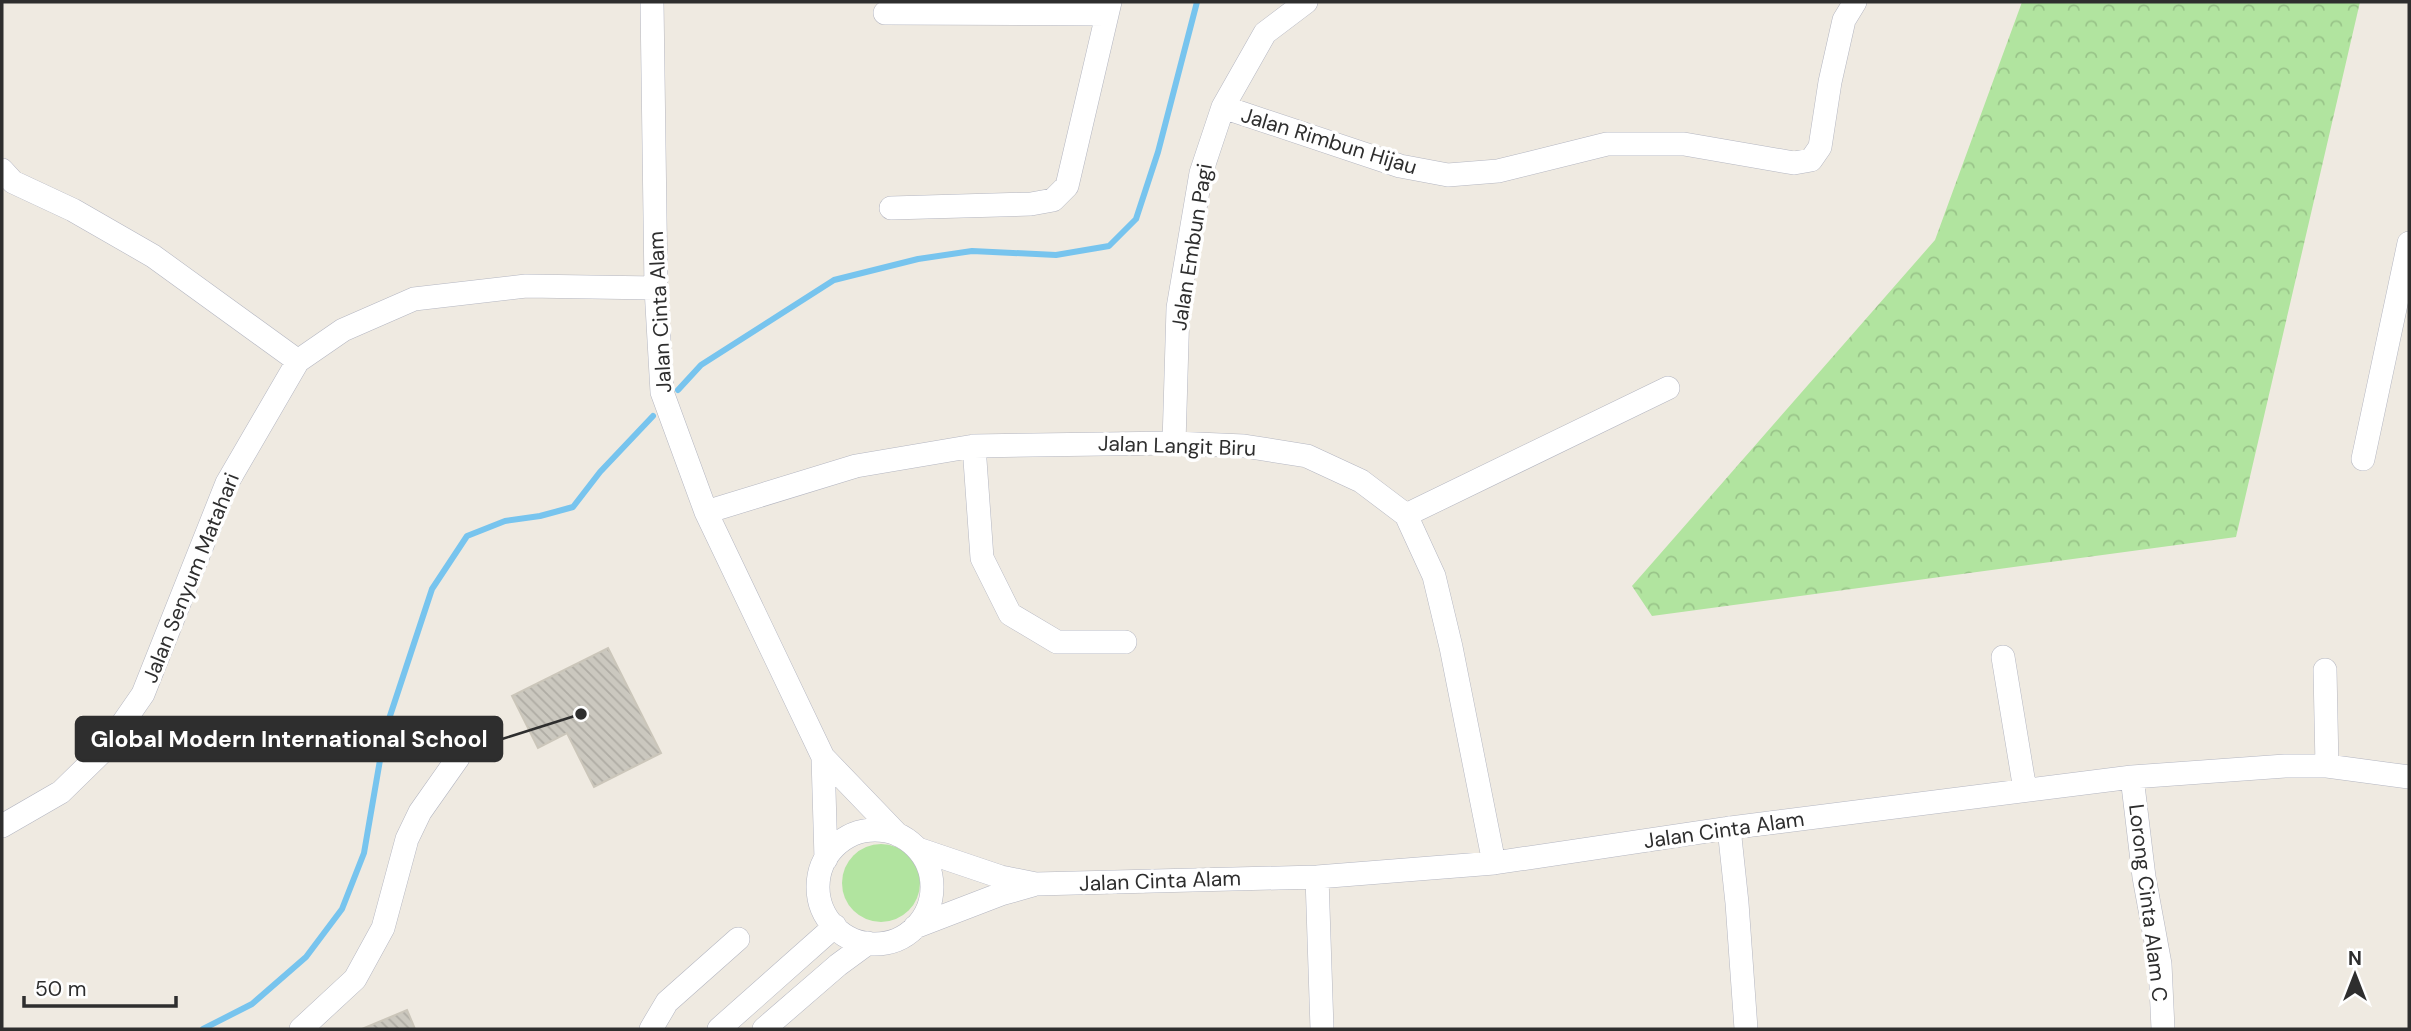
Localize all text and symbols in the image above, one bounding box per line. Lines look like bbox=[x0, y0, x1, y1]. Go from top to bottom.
street label: Jalan Rimbun Hijau bbox=[1238, 101, 1420, 181]
street label: Jalan Embun Pagi bbox=[1165, 161, 1219, 333]
street label: Jalan Cinta Alam bbox=[642, 230, 678, 394]
street label: Jalan Langit Biru bbox=[1097, 429, 1257, 463]
street label: Jalan Senyum Matahari bbox=[136, 469, 246, 687]
callout: Global Modern International School bbox=[76, 717, 502, 761]
text: Global Modern International School bbox=[90, 724, 488, 754]
street label: Lorong Cinta Alam C bbox=[2122, 803, 2174, 1003]
street label: Jalan Cinta Alam bbox=[1642, 805, 1806, 855]
street label: Jalan Cinta Alam bbox=[1079, 864, 1241, 898]
north arrow bbox=[2320, 940, 2390, 1010]
text: N bbox=[2348, 946, 2362, 971]
scale bar bbox=[24, 964, 177, 1008]
text: 50 m bbox=[35, 975, 86, 1003]

